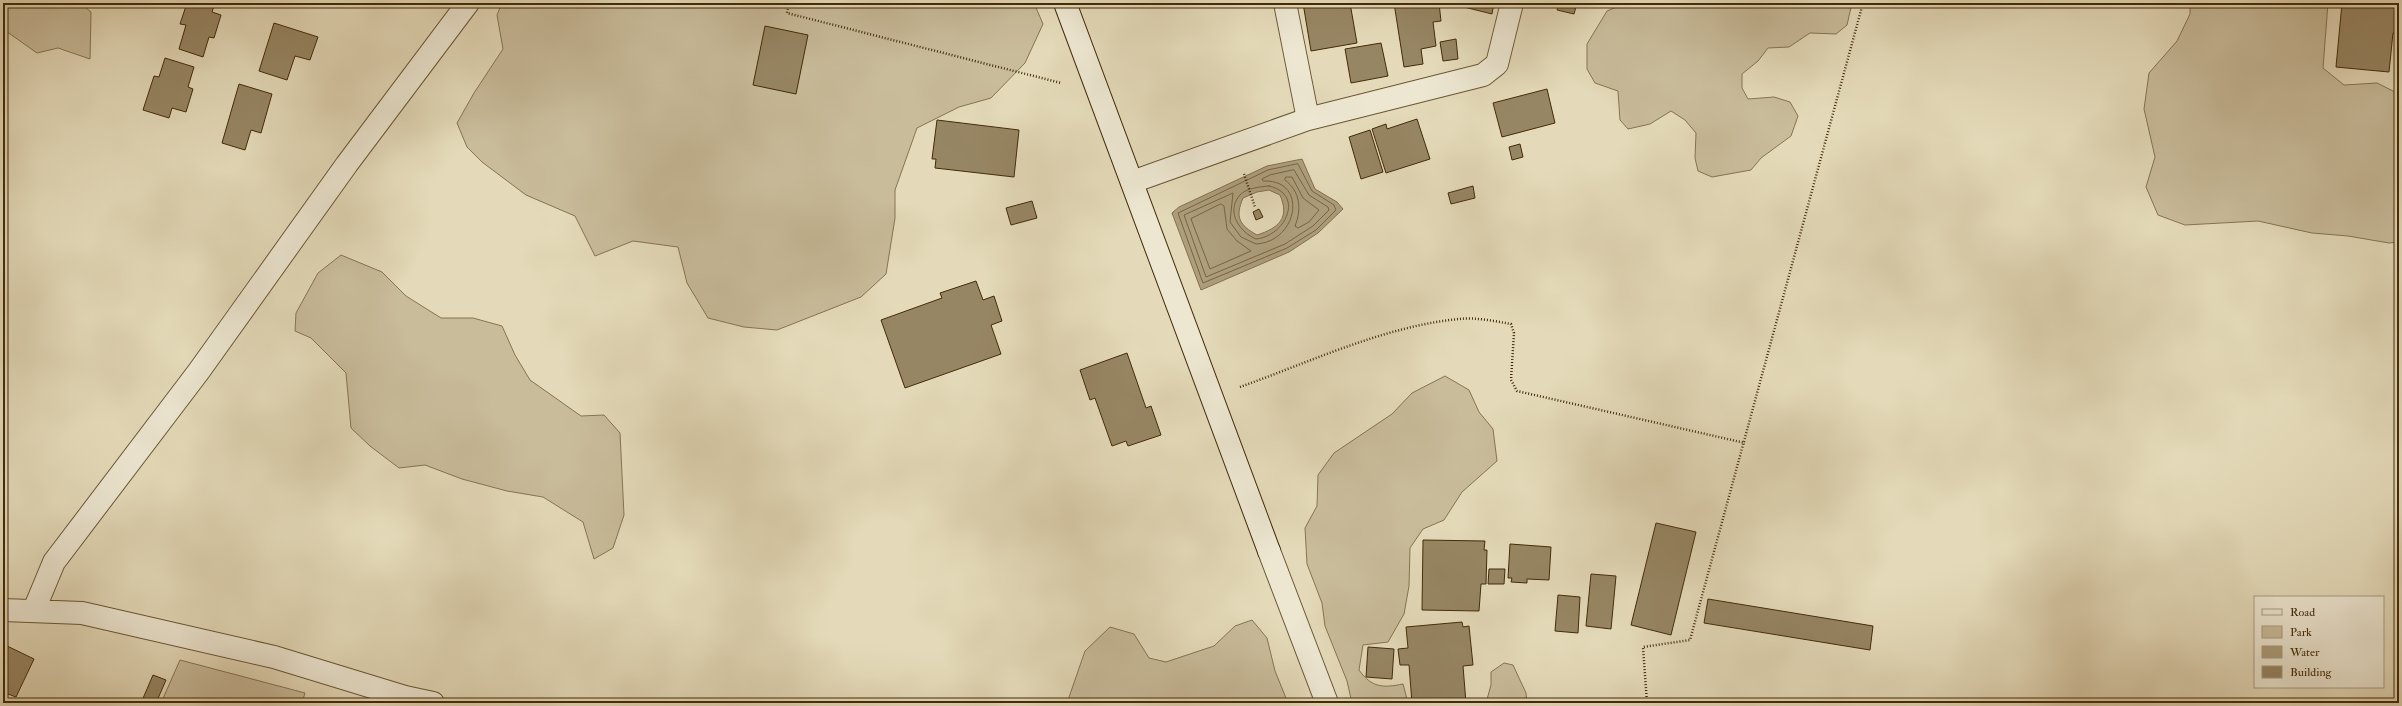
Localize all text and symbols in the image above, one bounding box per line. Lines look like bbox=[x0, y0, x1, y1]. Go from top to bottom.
legend bbox=[2254, 596, 2384, 688]
text: Road bbox=[2290, 605, 2315, 620]
text: Park bbox=[2290, 625, 2312, 640]
text: Water bbox=[2289, 645, 2320, 660]
text: Building bbox=[2290, 665, 2333, 680]

